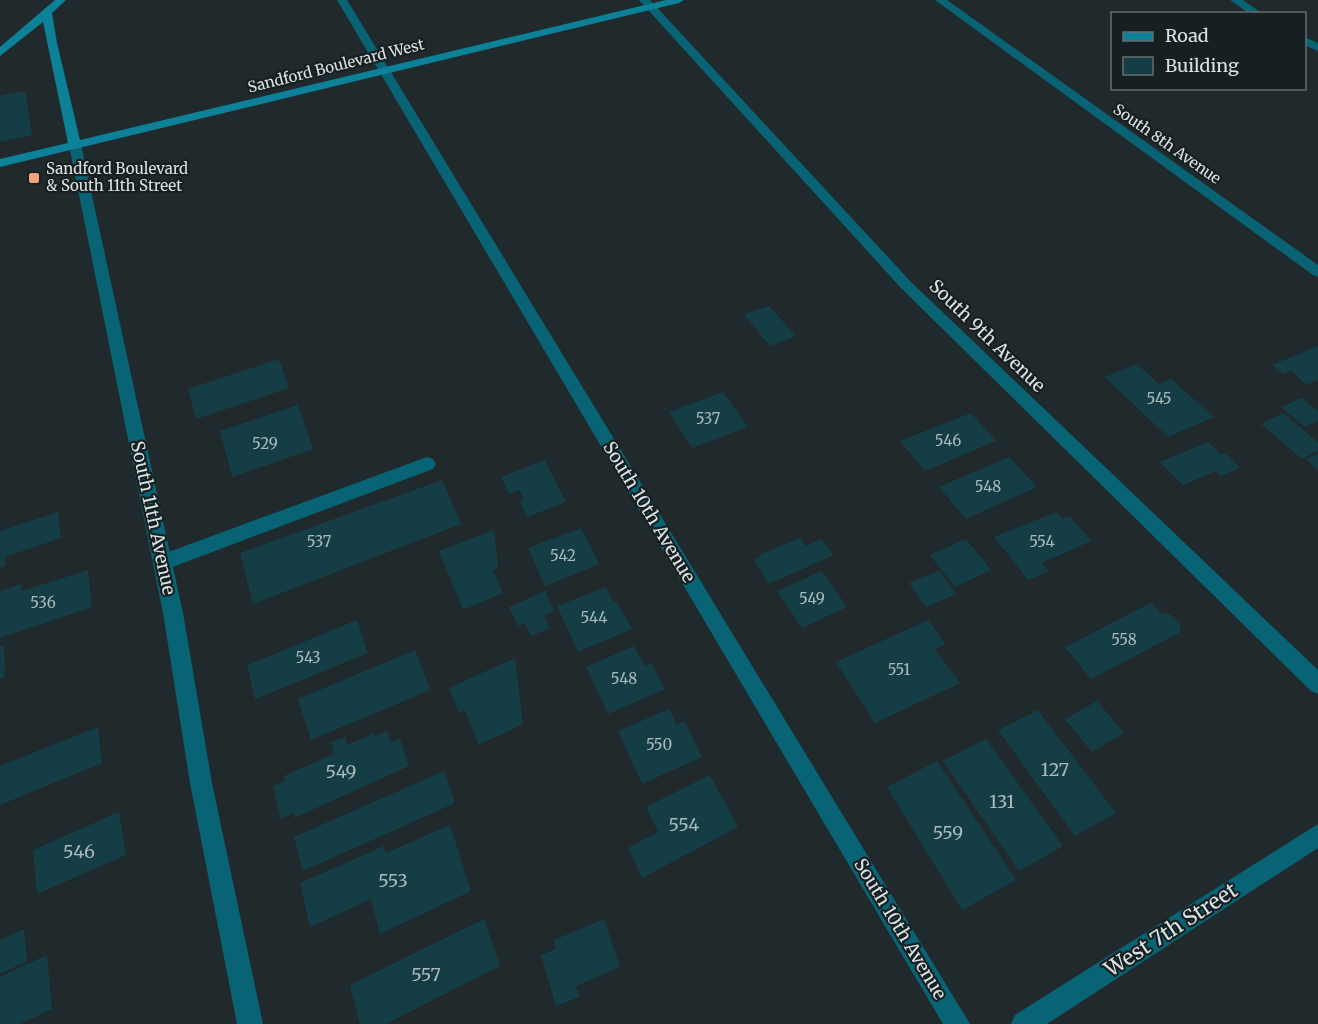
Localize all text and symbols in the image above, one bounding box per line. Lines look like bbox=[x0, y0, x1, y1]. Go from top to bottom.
legend bbox=[1111, 12, 1306, 90]
text: Road bbox=[1165, 24, 1209, 47]
street label: Sandford Boulevard West bbox=[246, 34, 426, 97]
text: Building bbox=[1165, 54, 1239, 77]
street label: South 8th Avenue bbox=[1110, 99, 1225, 188]
place label: Sandford Boulevard & South 11th Street bbox=[46, 159, 188, 195]
marker: Sandford Boulevard & South 11th Street bbox=[27, 171, 41, 185]
street label: South 9th Avenue bbox=[924, 274, 1050, 397]
house number: 545 bbox=[1146, 389, 1172, 408]
house number: 537 bbox=[696, 409, 721, 428]
house number: 546 bbox=[935, 431, 961, 450]
house number: 529 bbox=[252, 434, 278, 453]
street label: South 10th Avenue bbox=[598, 437, 701, 587]
street label: South 11th Avenue bbox=[126, 439, 181, 597]
house number: 548 bbox=[975, 477, 1001, 496]
house number: 537 bbox=[307, 532, 332, 551]
house number: 554 bbox=[1029, 532, 1055, 551]
house number: 542 bbox=[550, 546, 576, 565]
house number: 549 bbox=[799, 589, 825, 608]
house number: 536 bbox=[30, 593, 56, 612]
house number: 544 bbox=[581, 608, 607, 627]
house number: 558 bbox=[1111, 630, 1137, 649]
house number: 543 bbox=[295, 648, 321, 667]
house number: 551 bbox=[888, 660, 911, 679]
house number: 548 bbox=[611, 669, 637, 688]
house number: 550 bbox=[646, 735, 672, 754]
house number: 127 bbox=[1041, 758, 1069, 781]
house number: 549 bbox=[325, 760, 357, 783]
house number: 131 bbox=[989, 790, 1015, 813]
house number: 554 bbox=[669, 813, 699, 836]
house number: 559 bbox=[933, 821, 963, 844]
house number: 546 bbox=[63, 840, 95, 863]
street label: South 10th Avenue bbox=[849, 854, 952, 1004]
house number: 553 bbox=[378, 869, 408, 892]
street label: West 7th Street bbox=[1098, 877, 1242, 983]
house number: 557 bbox=[411, 963, 441, 986]

